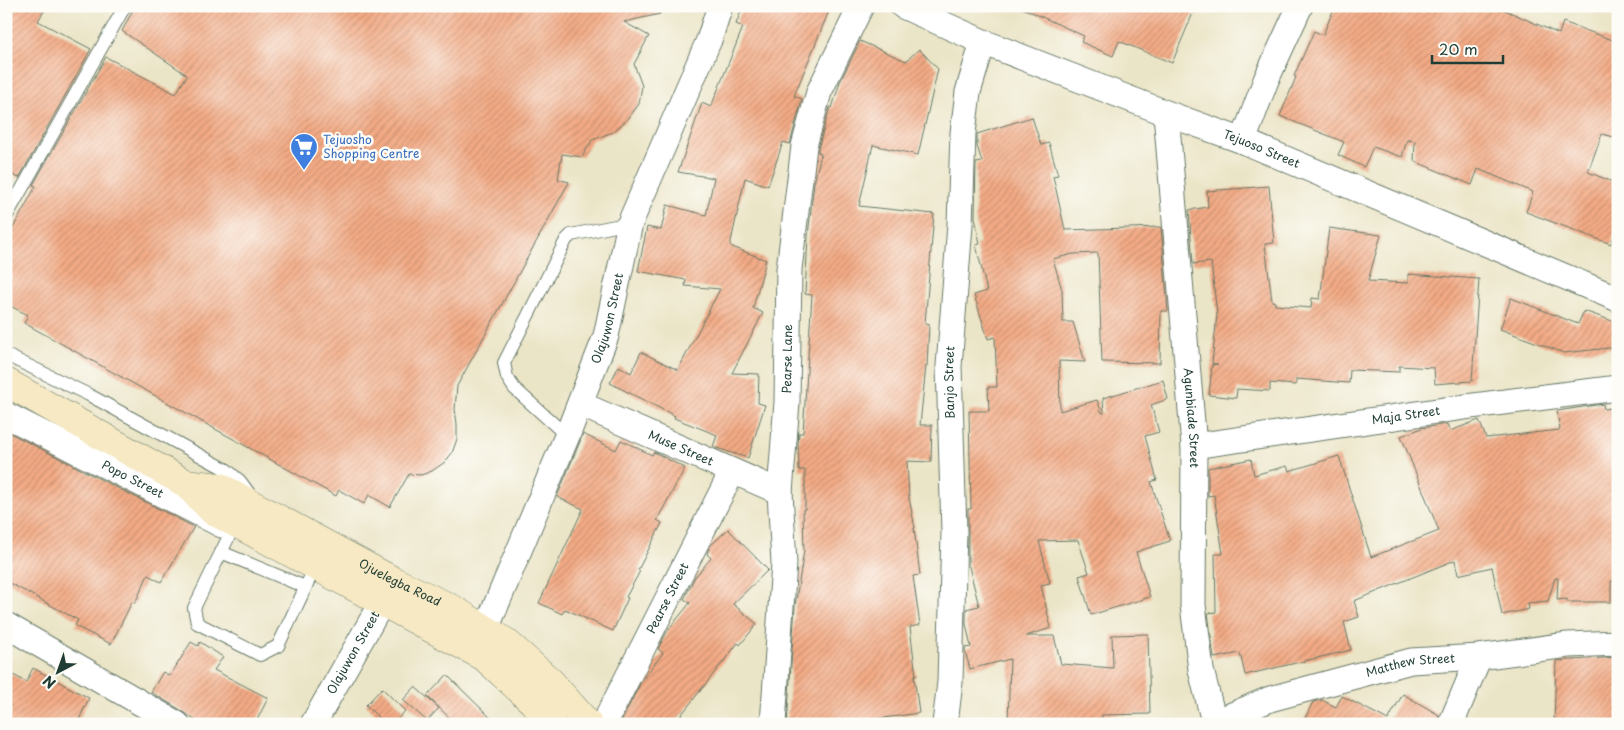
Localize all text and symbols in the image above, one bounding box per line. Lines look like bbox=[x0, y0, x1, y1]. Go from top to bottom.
scale bar bbox=[1432, 32, 1503, 64]
text: 20 m bbox=[1439, 37, 1478, 60]
street label: Tejuoso Street bbox=[1221, 125, 1303, 172]
place label: Tejuosho Shopping Centre bbox=[323, 130, 419, 162]
supermarket icon: Tejuosho Shopping Centre bbox=[289, 132, 319, 171]
street label: Olajuwon Street bbox=[586, 271, 627, 366]
street label: Pearse Lane bbox=[777, 324, 796, 394]
street label: Banjo Street bbox=[939, 345, 959, 419]
street label: Agunbiade Street bbox=[1179, 367, 1204, 468]
street label: Maja Street bbox=[1370, 401, 1441, 428]
street label: Muse Street bbox=[646, 425, 717, 470]
street label: Popo Street bbox=[99, 455, 167, 502]
street label: Ojuelegba Road bbox=[356, 554, 444, 610]
street label: Pearse Street bbox=[641, 559, 693, 636]
street label: Olajuwon Street bbox=[322, 607, 384, 697]
north arrow bbox=[32, 648, 82, 698]
street label: Matthew Street bbox=[1364, 648, 1456, 681]
text: N bbox=[38, 671, 60, 694]

